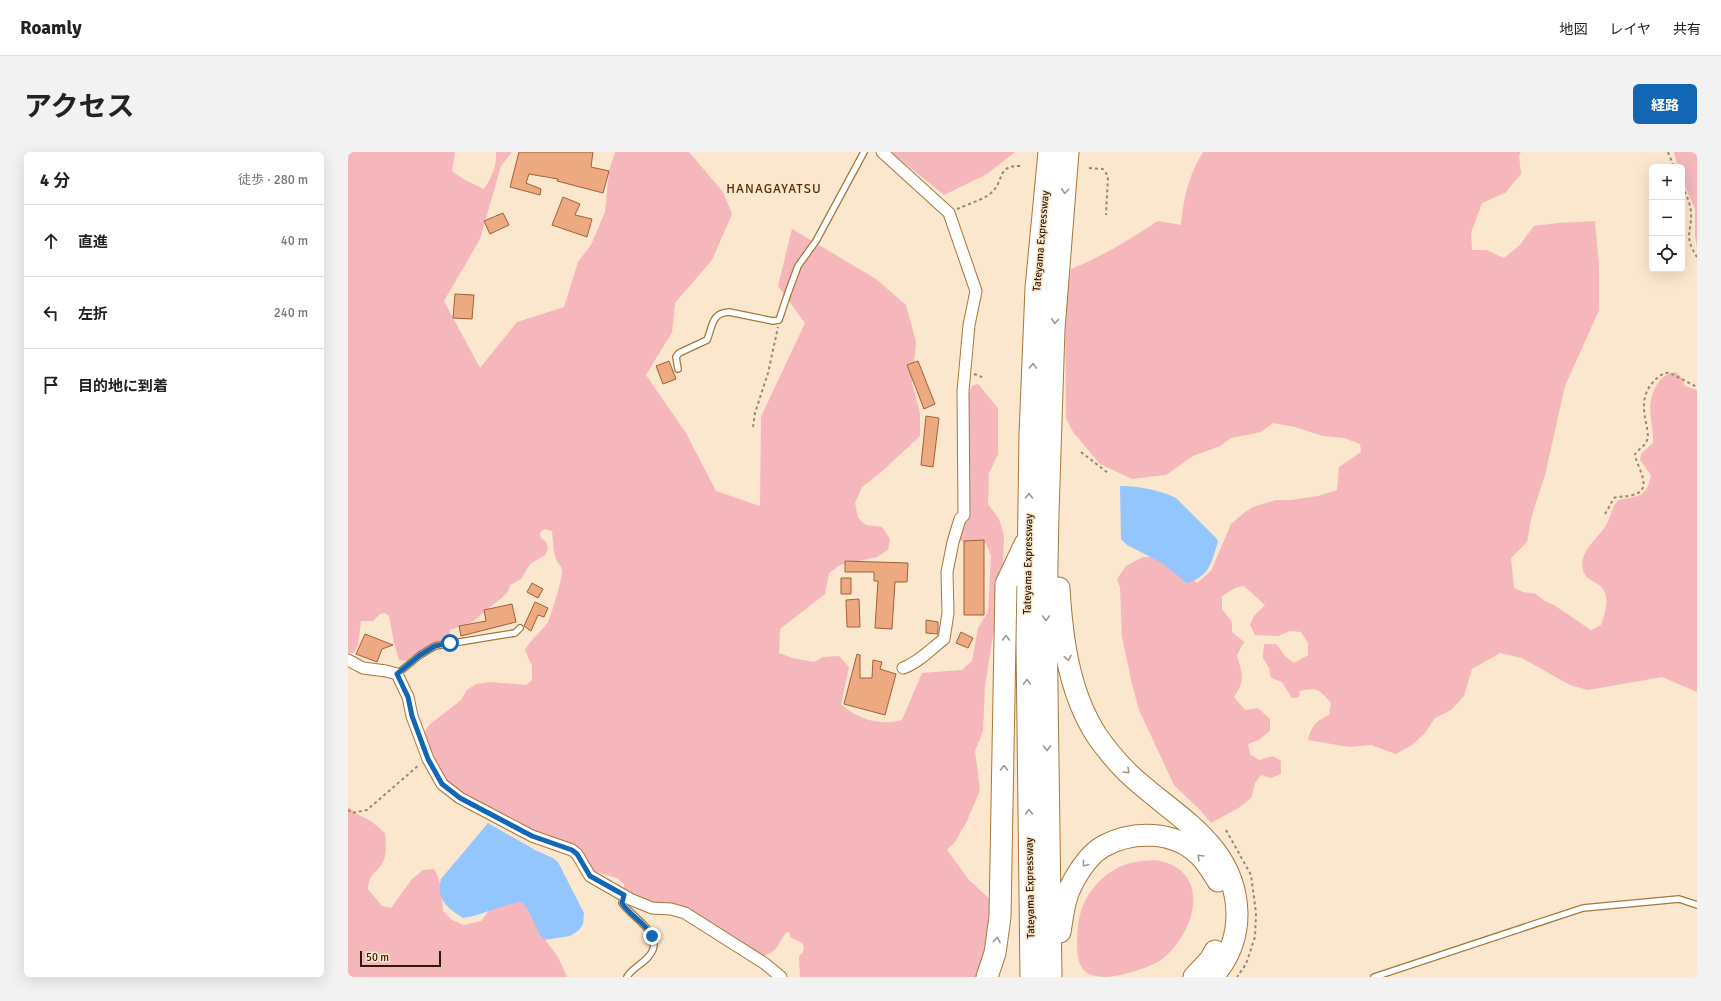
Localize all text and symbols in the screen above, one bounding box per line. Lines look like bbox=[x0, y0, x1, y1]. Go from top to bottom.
text: Roamly bbox=[20, 16, 82, 40]
text: 地図 bbox=[1559, 21, 1587, 38]
text: レイヤ bbox=[1609, 21, 1651, 38]
text: 共有 bbox=[1673, 21, 1701, 38]
button: 経路 bbox=[1633, 84, 1697, 124]
text: アクセス bbox=[24, 90, 135, 124]
map controls bbox=[1649, 164, 1685, 272]
button: + bbox=[1649, 164, 1685, 200]
text: 4 分 bbox=[40, 170, 70, 191]
text: 徒歩 · 280 m bbox=[238, 172, 308, 188]
district label: HANAGAYATSU bbox=[726, 181, 822, 197]
one-way arrow bbox=[1060, 188, 1069, 194]
street label: Tateyama Expressway bbox=[1030, 189, 1052, 292]
button: − bbox=[1649, 200, 1685, 236]
icon: ahead bbox=[40, 230, 62, 252]
text: 直進 bbox=[78, 233, 108, 251]
text: 40 m bbox=[281, 233, 308, 249]
button: locate bbox=[1649, 236, 1685, 272]
icon: left bbox=[40, 302, 62, 324]
text: 左折 bbox=[78, 305, 108, 323]
text: 240 m bbox=[274, 305, 308, 321]
one-way arrow bbox=[1050, 317, 1059, 324]
one-way arrow bbox=[1029, 363, 1037, 369]
icon: arrive bbox=[40, 374, 62, 396]
text: 目的地に到着 bbox=[78, 377, 168, 395]
one-way arrow bbox=[1025, 493, 1033, 499]
street label: Tateyama Expressway bbox=[1021, 513, 1035, 615]
one-way arrow bbox=[1042, 615, 1050, 621]
route start bbox=[441, 634, 459, 652]
one-way arrow bbox=[1001, 635, 1010, 641]
one-way arrow bbox=[1063, 655, 1072, 661]
one-way arrow bbox=[1023, 679, 1032, 685]
one-way arrow bbox=[1043, 745, 1051, 751]
one-way arrow bbox=[999, 765, 1008, 771]
one-way arrow bbox=[1122, 766, 1130, 774]
one-way arrow bbox=[1025, 809, 1033, 815]
street label: Tateyama Expressway bbox=[1023, 837, 1037, 939]
one-way arrow bbox=[1197, 854, 1205, 861]
one-way arrow bbox=[1083, 859, 1090, 866]
route end bbox=[643, 927, 661, 945]
one-way arrow bbox=[993, 937, 1001, 943]
scale bar bbox=[360, 949, 441, 968]
text: 50 m bbox=[366, 951, 389, 964]

